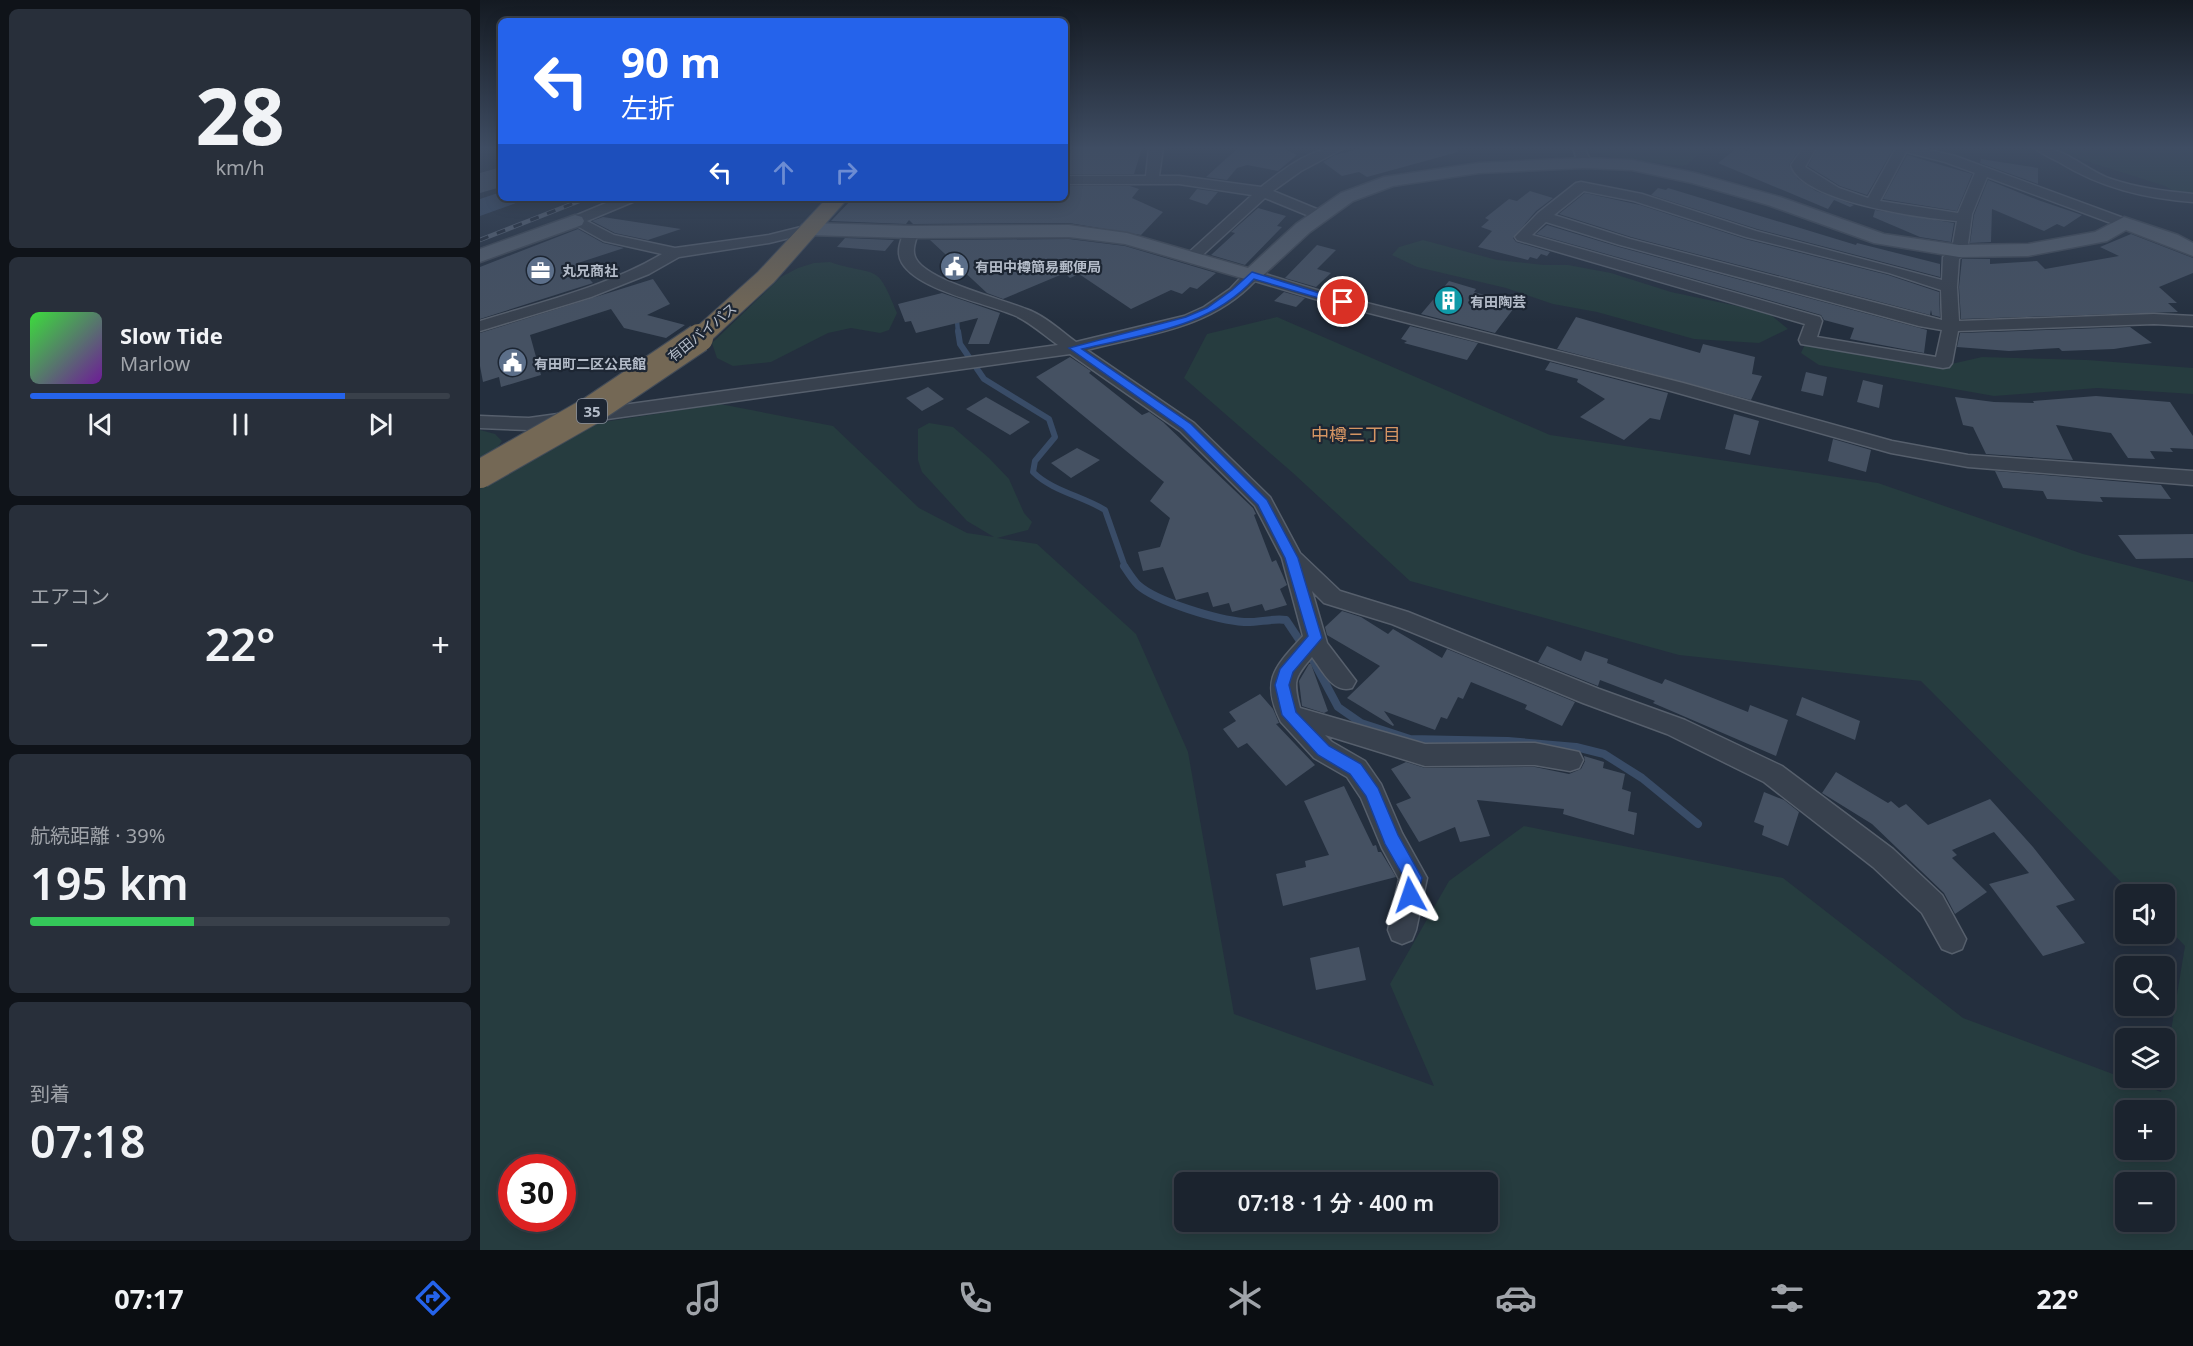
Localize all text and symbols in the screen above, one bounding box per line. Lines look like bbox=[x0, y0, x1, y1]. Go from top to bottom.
text: 90 m bbox=[621, 33, 721, 90]
icon: left bbox=[522, 42, 600, 120]
text: 28 bbox=[195, 62, 285, 168]
text: 左折 bbox=[621, 89, 675, 126]
text: km/h bbox=[215, 154, 265, 181]
icon: left bbox=[704, 156, 737, 189]
icon: ahead bbox=[767, 156, 800, 189]
icon: right bbox=[830, 156, 863, 189]
public building icon: 有田中樽簡易郵便局 bbox=[938, 250, 970, 282]
office icon: 丸兄商社 bbox=[525, 254, 557, 286]
place label: 有田中樽簡易郵便局 bbox=[975, 257, 1101, 276]
place label: 丸兄商社 bbox=[562, 261, 618, 280]
pin bbox=[1317, 276, 1368, 327]
icon: arrive bbox=[1326, 285, 1359, 318]
building icon: 有田陶芸 bbox=[1433, 285, 1465, 317]
place label: 有田陶芸 bbox=[1470, 292, 1526, 311]
street label: 有田バイパス bbox=[663, 298, 741, 366]
text: Slow Tide bbox=[120, 320, 223, 350]
public building icon: 有田町二区公民館 bbox=[497, 347, 529, 379]
text: Marlow bbox=[120, 350, 190, 377]
place label: 有田町二区公民館 bbox=[534, 354, 646, 373]
road number: 35 bbox=[577, 399, 607, 423]
icon: previous bbox=[84, 408, 117, 441]
icon: pause bbox=[224, 408, 257, 441]
icon: next bbox=[364, 408, 397, 441]
district label: 中樽三丁目 bbox=[1311, 422, 1401, 446]
text: エアコン bbox=[30, 583, 110, 610]
text: 22° bbox=[205, 613, 275, 674]
text: − bbox=[30, 622, 49, 667]
text: + bbox=[431, 622, 450, 667]
text: 航続距離 · 39% bbox=[30, 822, 165, 849]
text: 195 km bbox=[30, 852, 189, 913]
position arrow bbox=[1378, 863, 1442, 927]
map controls bbox=[2115, 884, 2175, 1232]
button: sound bbox=[2115, 884, 2175, 944]
button: search bbox=[2115, 956, 2175, 1016]
button: layers bbox=[2115, 1028, 2175, 1088]
text: 到着 bbox=[30, 1080, 70, 1107]
button: + bbox=[2115, 1100, 2175, 1160]
text: 07:18 bbox=[30, 1110, 145, 1171]
speed limit sign: 30 bbox=[498, 1154, 576, 1232]
button: − bbox=[2115, 1172, 2175, 1232]
text: 07:18 · 1 分 · 400 m bbox=[1238, 1187, 1434, 1217]
icon: directions bbox=[412, 1277, 454, 1319]
icon: music bbox=[683, 1277, 725, 1319]
icon: phone bbox=[954, 1277, 996, 1319]
icon: climate bbox=[1224, 1277, 1266, 1319]
icon: car bbox=[1495, 1277, 1537, 1319]
icon: filters bbox=[1766, 1277, 1808, 1319]
text: 07:17 bbox=[114, 1280, 184, 1317]
text: 22° bbox=[2036, 1280, 2079, 1317]

